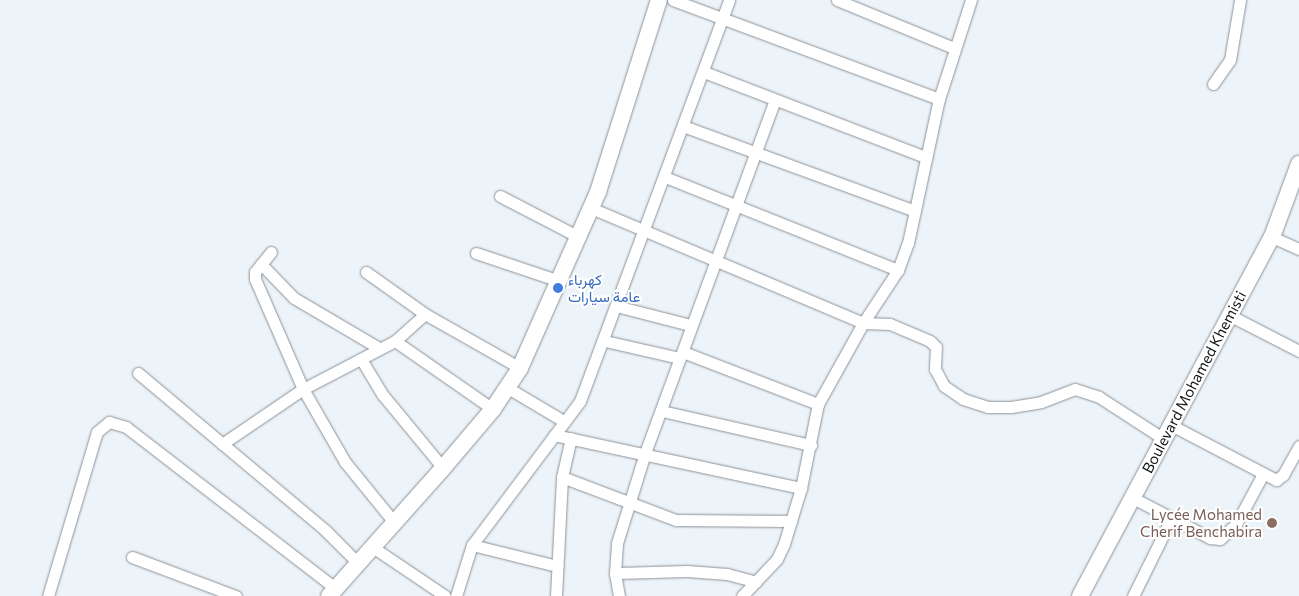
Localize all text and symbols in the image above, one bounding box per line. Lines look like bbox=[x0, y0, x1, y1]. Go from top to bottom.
place label: كهرباء عامة سيارات bbox=[568, 270, 640, 305]
marker: كهرباء عامة سيارات bbox=[552, 282, 564, 294]
street label: Boulevard Mohamed Khemisti bbox=[1138, 288, 1250, 476]
place label: Lycée Mohamed Cherif Benchabira bbox=[1140, 505, 1262, 540]
marker: Lycée Mohamed Cherif Benchabira bbox=[1266, 517, 1278, 529]

